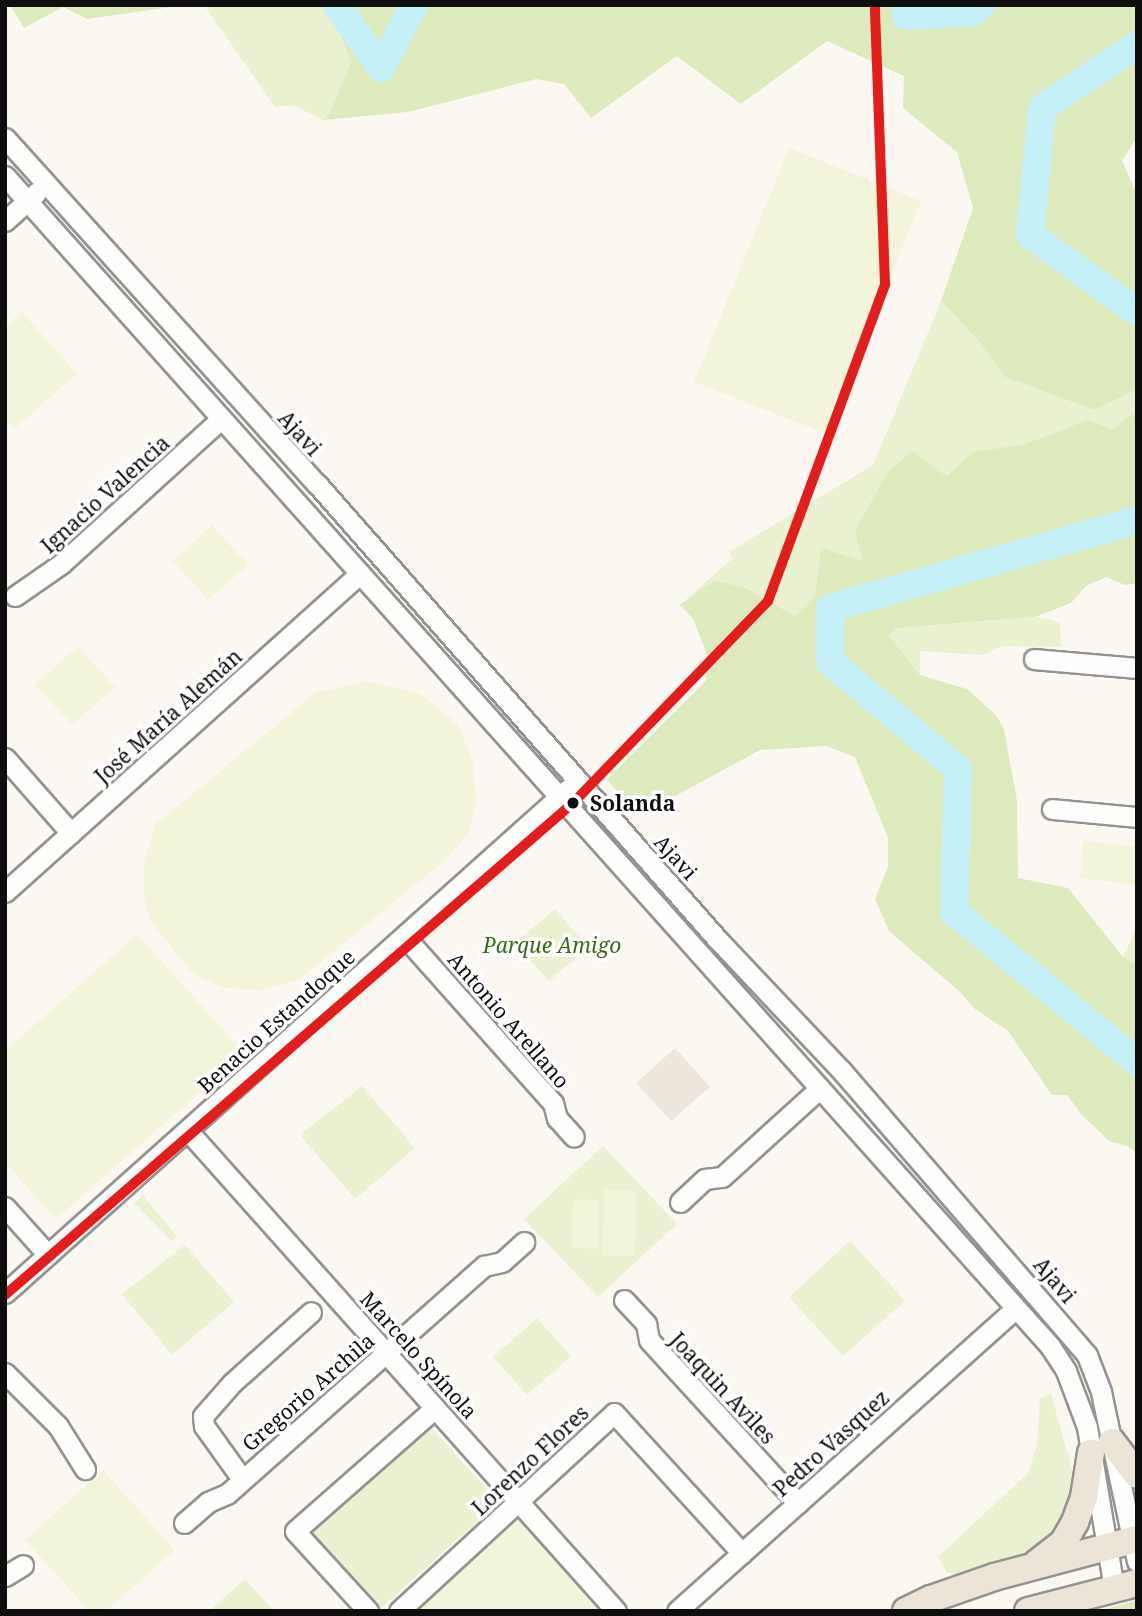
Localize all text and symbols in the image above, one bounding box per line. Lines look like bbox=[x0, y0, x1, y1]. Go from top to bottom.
street label: Ajavi bbox=[273, 405, 327, 461]
street label: Ignacio Valencia bbox=[36, 430, 174, 558]
street label: José María Alemán bbox=[89, 643, 247, 789]
place label: Solanda bbox=[590, 790, 675, 816]
marker: Solanda bbox=[562, 792, 584, 814]
street label: Ajavi bbox=[649, 829, 703, 885]
park label: Parque Amigo bbox=[483, 932, 621, 958]
street label: Benacio Estandoque bbox=[192, 944, 360, 1098]
street label: Antonio Arellano bbox=[443, 947, 575, 1093]
street label: Ajavi bbox=[1029, 1252, 1081, 1308]
street label: Marcelo Spínola bbox=[355, 1286, 483, 1424]
street label: Joaquin Aviles bbox=[665, 1327, 781, 1449]
street label: Gregorio Archila bbox=[237, 1328, 379, 1456]
street label: Pedro Vasquez bbox=[768, 1385, 894, 1501]
street label: Lorenzo Flores bbox=[467, 1400, 593, 1520]

